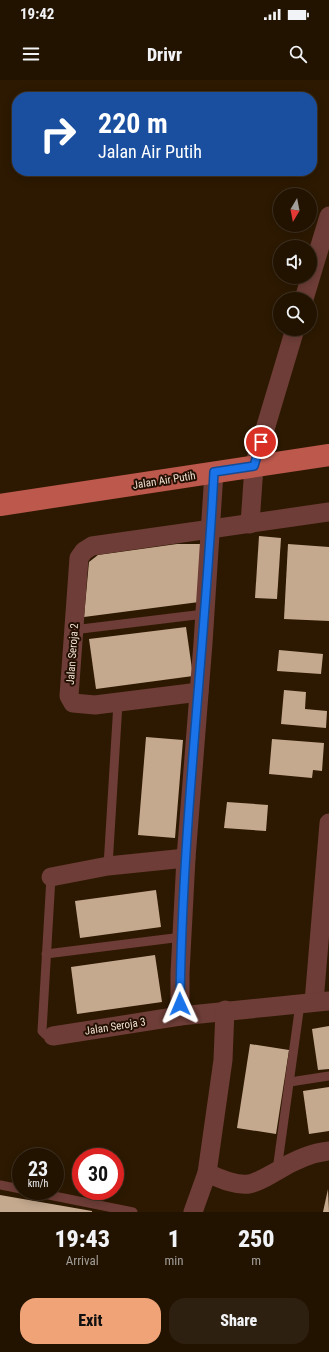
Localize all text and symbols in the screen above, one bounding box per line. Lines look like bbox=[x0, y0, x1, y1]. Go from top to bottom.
text: 19:42 bbox=[20, 5, 54, 23]
icon: menu bbox=[20, 43, 42, 65]
icon: search bbox=[287, 43, 309, 65]
text: Drivr bbox=[147, 44, 182, 65]
text: 220 m bbox=[98, 107, 168, 140]
icon: right bbox=[32, 108, 84, 160]
text: Jalan Air Putih bbox=[98, 141, 202, 162]
north arrow bbox=[273, 188, 317, 232]
map controls bbox=[273, 188, 317, 336]
button: sound bbox=[273, 240, 317, 284]
button: search bbox=[273, 292, 317, 336]
pin bbox=[244, 425, 278, 459]
icon: arrive bbox=[250, 431, 272, 453]
street label: Jalan Air Putih bbox=[132, 469, 196, 492]
street label: Jalan Seroja 2 bbox=[64, 623, 81, 685]
position arrow bbox=[159, 983, 201, 1025]
street label: Jalan Seroja 3 bbox=[84, 1015, 146, 1038]
speed limit sign: 30 bbox=[72, 1148, 124, 1200]
text: 23 bbox=[28, 1157, 48, 1181]
text: km/h bbox=[28, 1178, 48, 1189]
text: 19:43 bbox=[54, 1225, 110, 1253]
text: 1 bbox=[168, 1225, 180, 1253]
text: 250 bbox=[238, 1225, 275, 1253]
text: Arrival bbox=[66, 1253, 99, 1268]
text: min bbox=[164, 1253, 184, 1268]
text: m bbox=[251, 1253, 261, 1268]
button: Exit bbox=[20, 1298, 161, 1344]
button: Share bbox=[169, 1298, 309, 1344]

